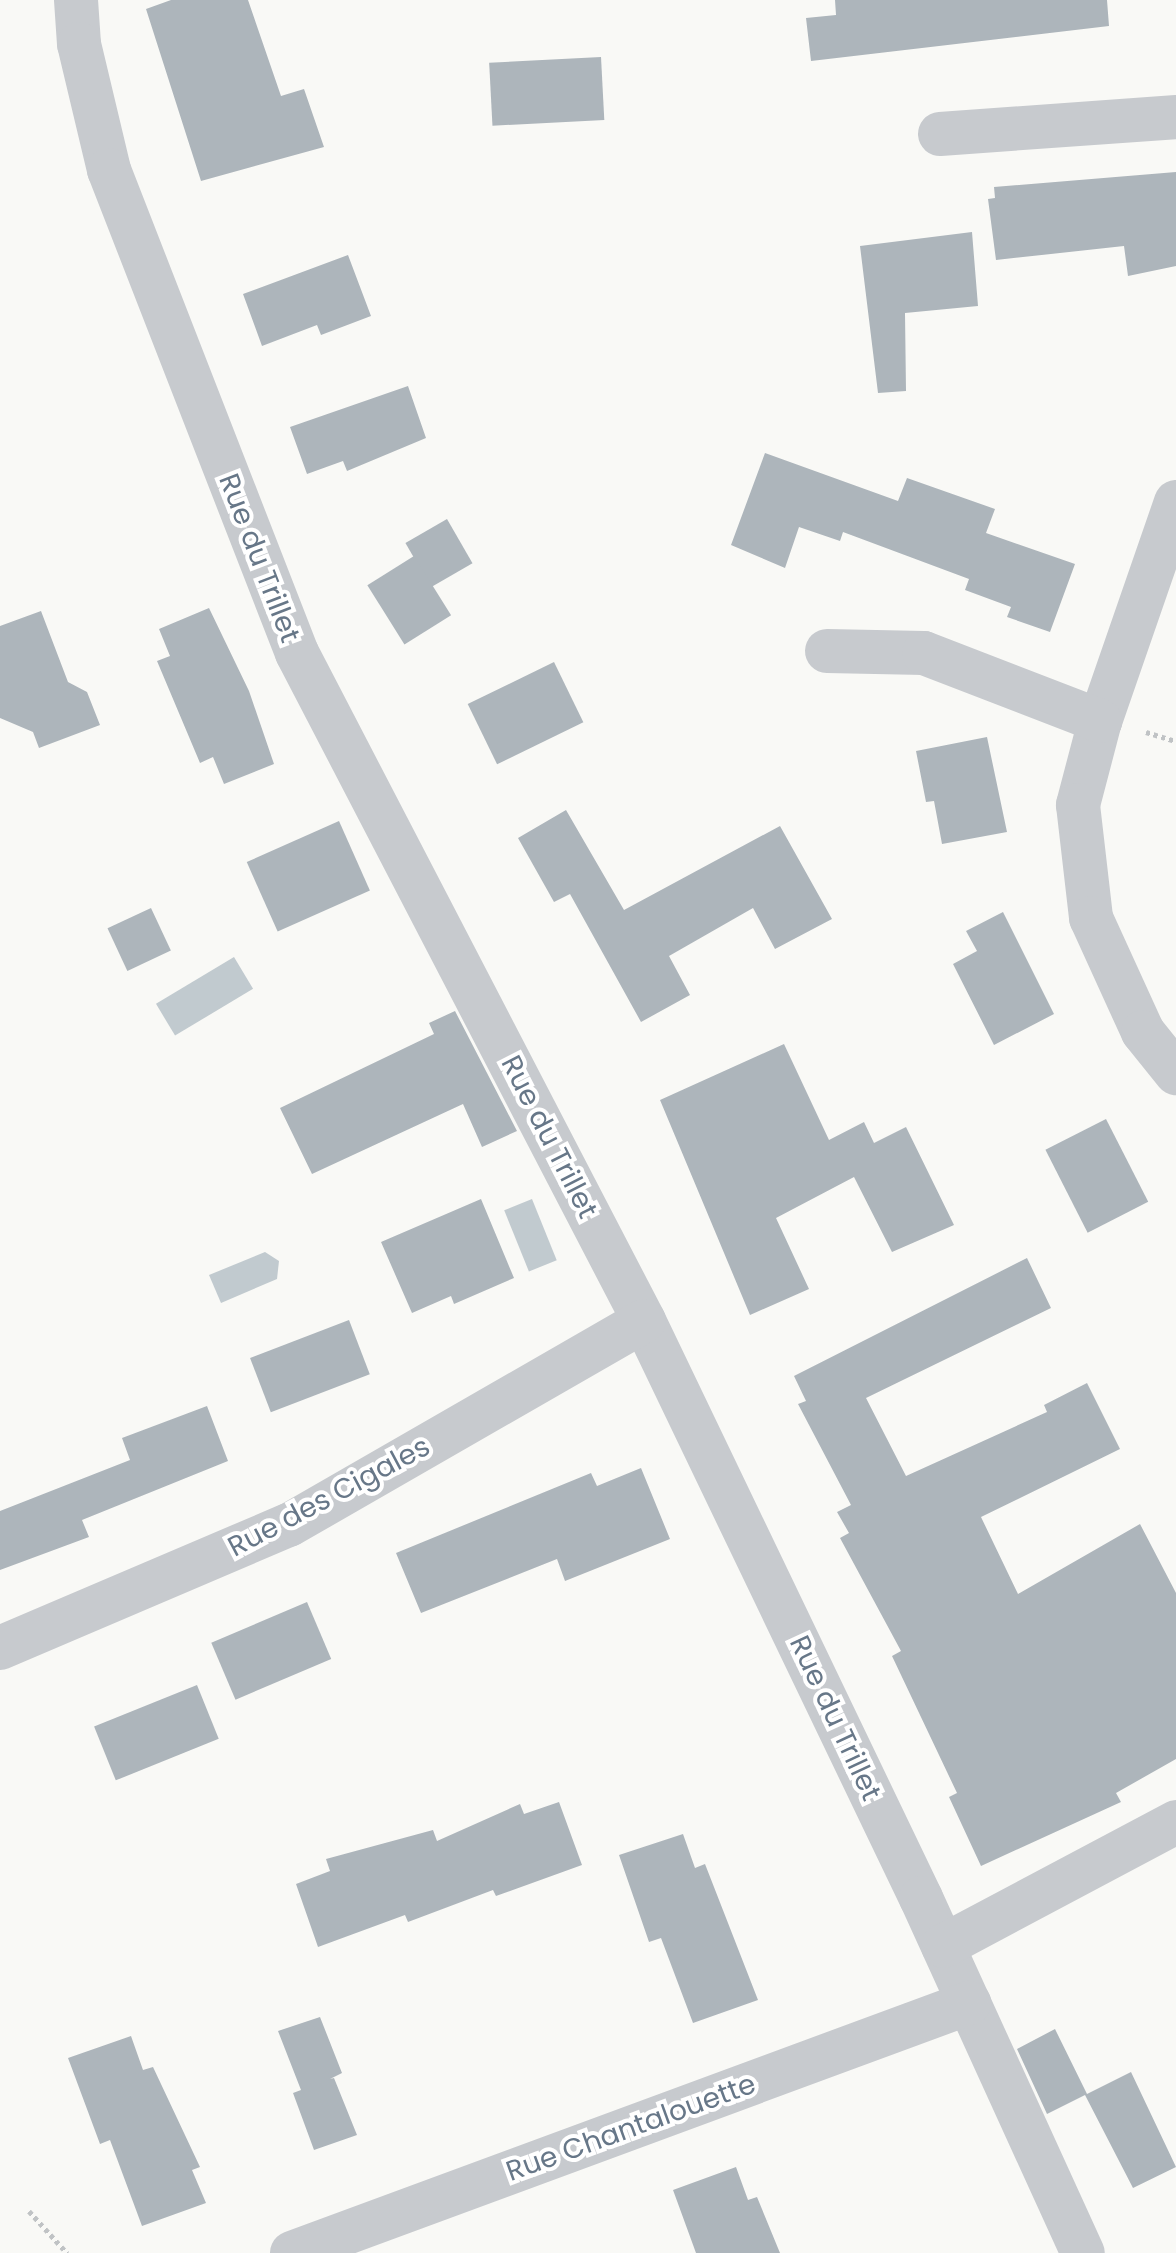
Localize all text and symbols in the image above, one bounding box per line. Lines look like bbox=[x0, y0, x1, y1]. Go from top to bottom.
street label: Rue du Trillet bbox=[211, 469, 307, 647]
street label: Rue du Trillet bbox=[494, 1050, 604, 1224]
street label: Rue des Cigales bbox=[222, 1430, 436, 1564]
street label: Rue du Trillet bbox=[782, 1630, 888, 1806]
street label: Rue Chantalouette bbox=[502, 2067, 760, 2189]

